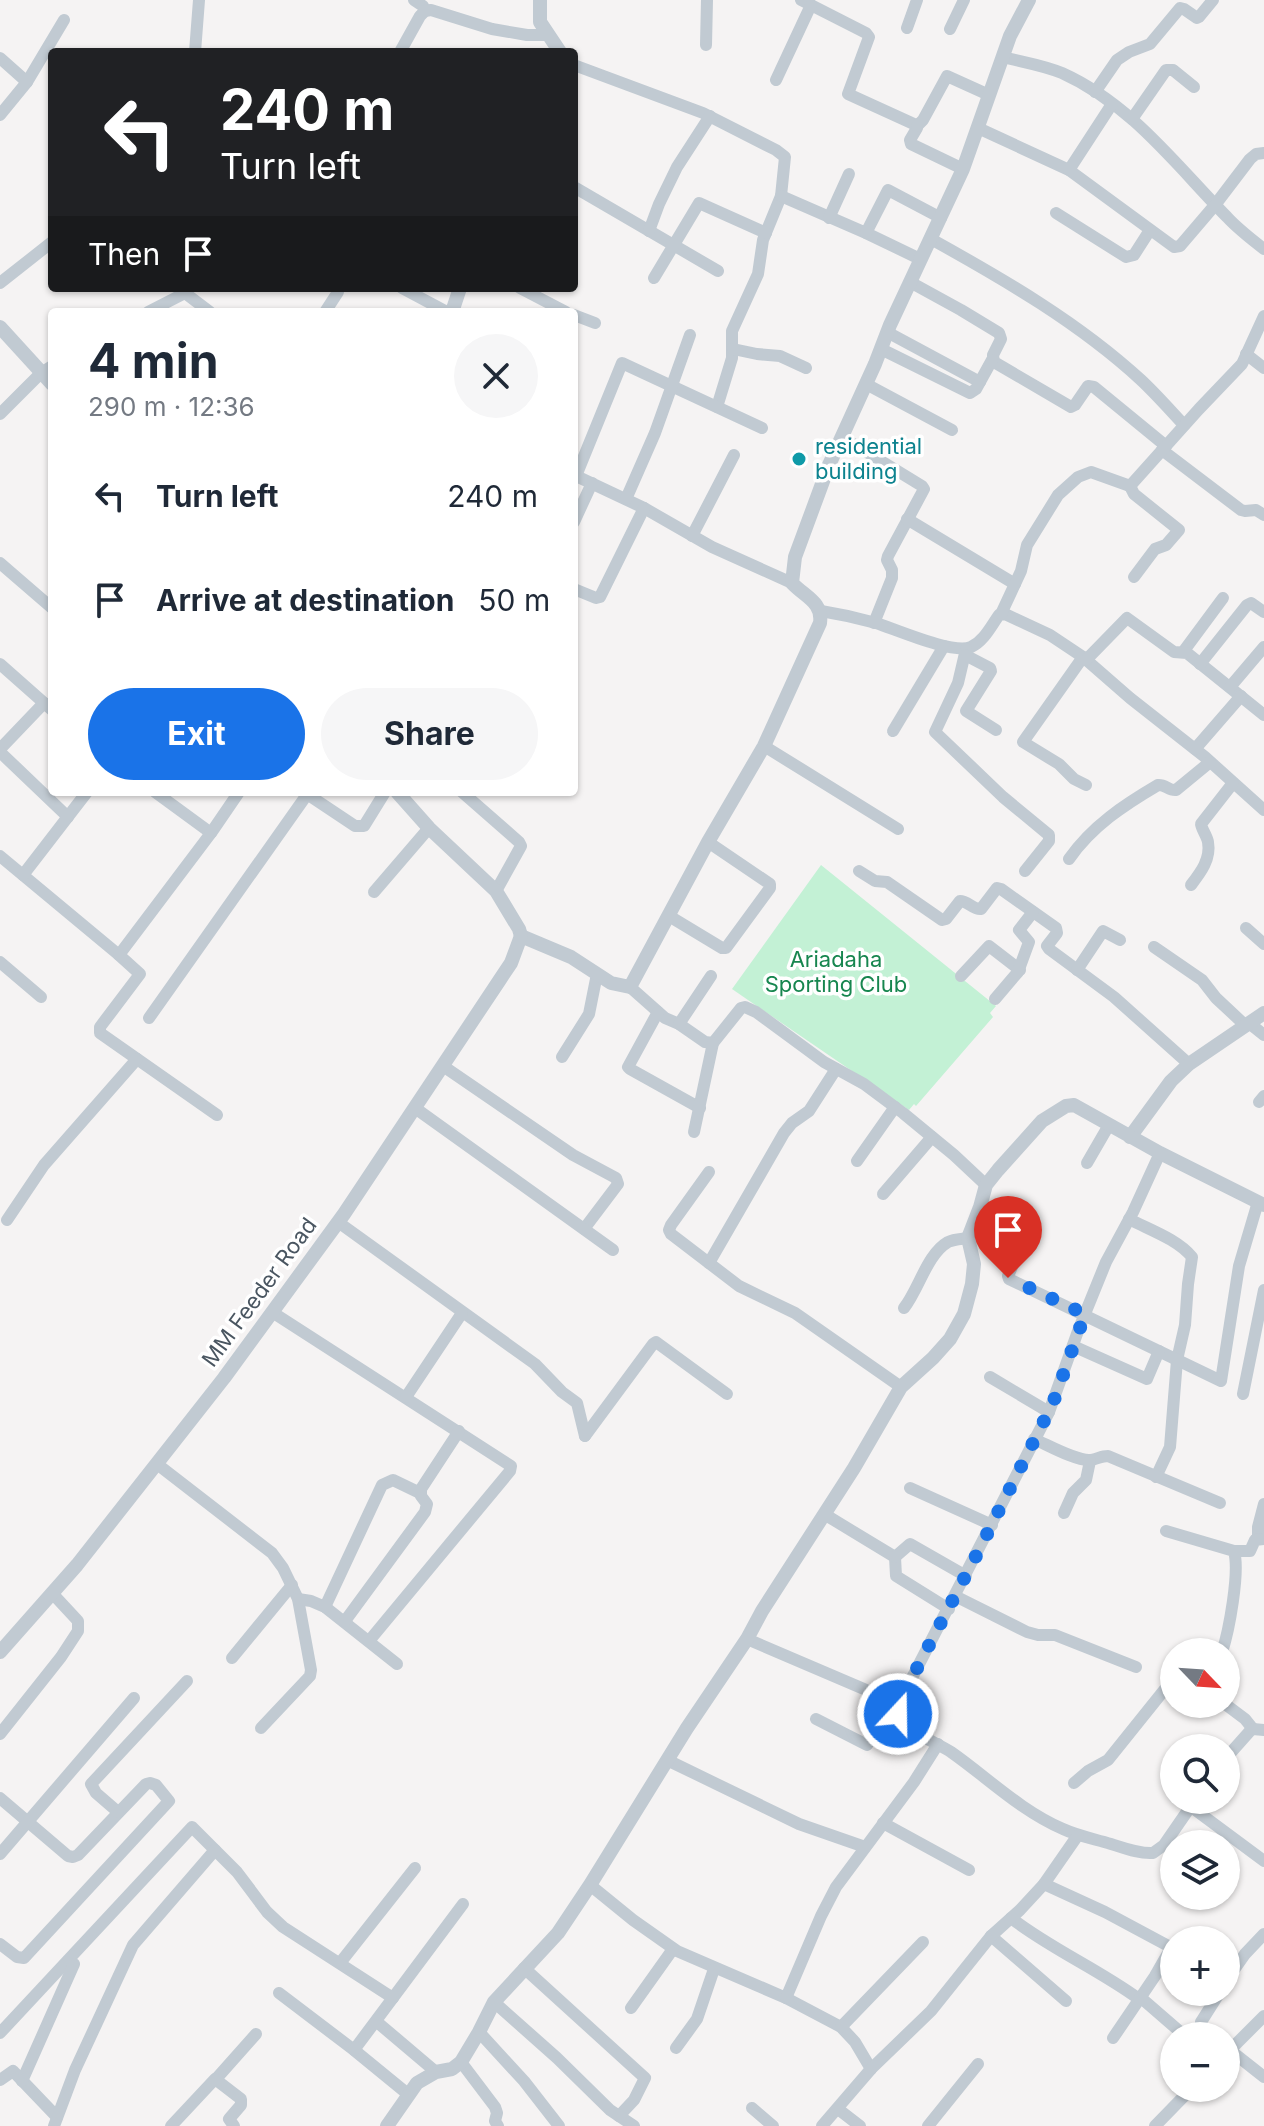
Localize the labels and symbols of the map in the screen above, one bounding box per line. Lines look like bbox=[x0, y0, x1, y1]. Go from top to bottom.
place label: residential building bbox=[815, 433, 922, 484]
marker: residential building bbox=[790, 450, 808, 468]
park label: Ariadaha Sporting Club bbox=[765, 946, 907, 997]
pin bbox=[974, 1196, 1042, 1278]
street label: MM Feeder Road bbox=[196, 1213, 322, 1371]
north arrow bbox=[1160, 1638, 1240, 1718]
position arrow bbox=[856, 1672, 940, 1756]

